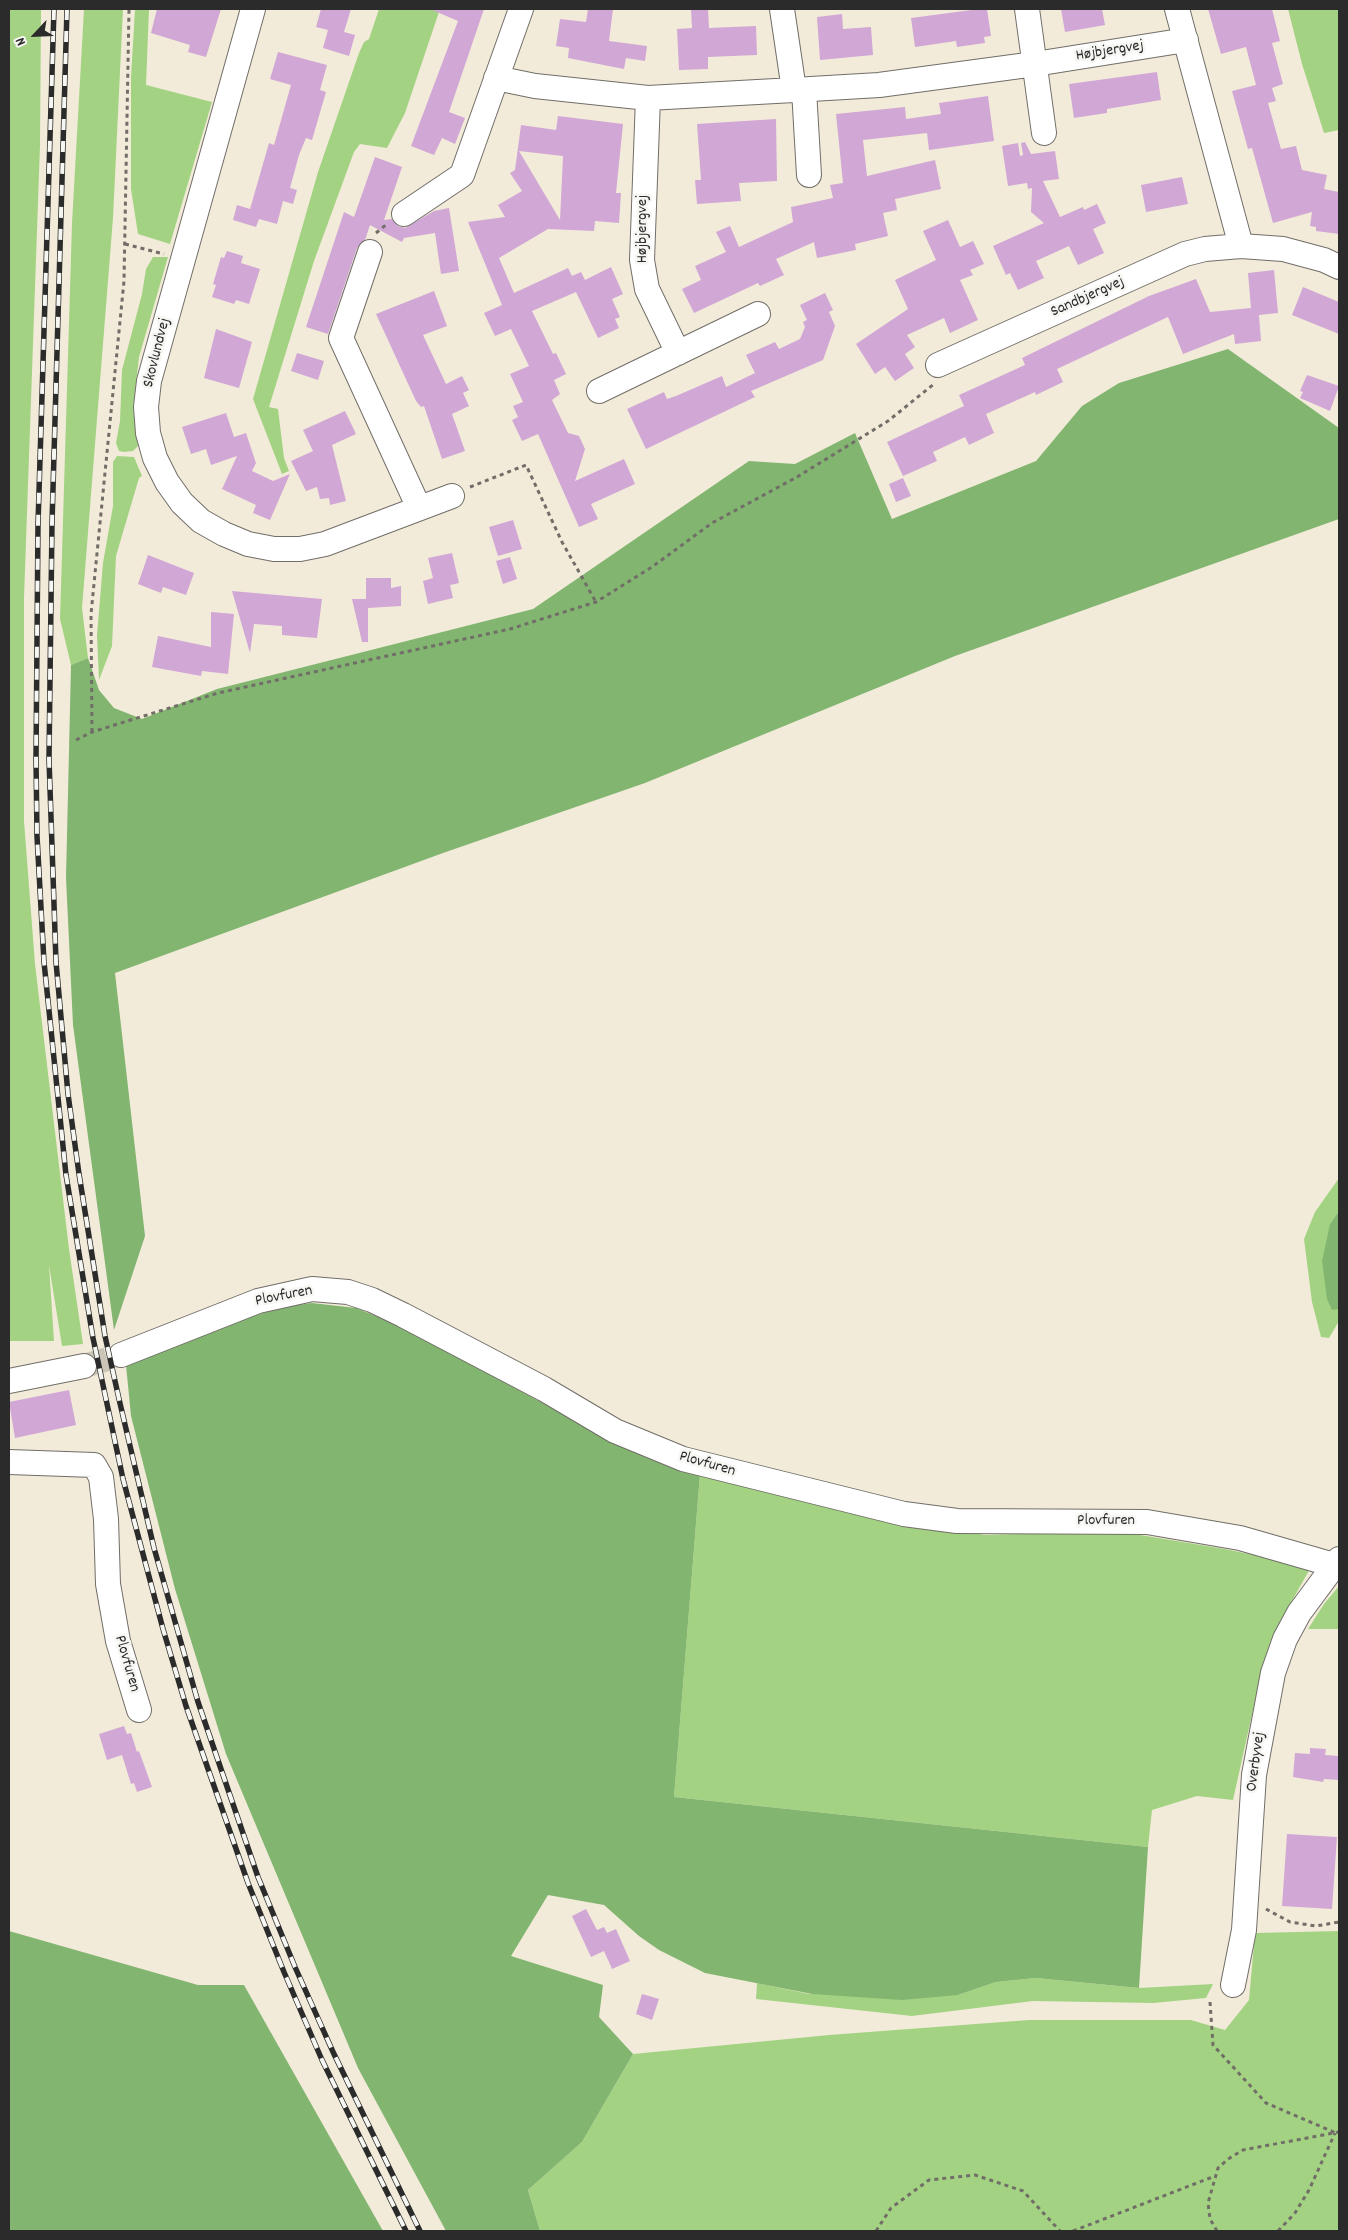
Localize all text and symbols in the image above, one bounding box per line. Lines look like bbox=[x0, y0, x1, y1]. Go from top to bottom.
north arrow bbox=[10, 10, 60, 60]
text: N bbox=[11, 34, 32, 49]
street label: Højbjergvej bbox=[1075, 37, 1145, 67]
street label: Højbjergvej bbox=[634, 195, 654, 263]
street label: Sandbjergvej bbox=[1048, 273, 1128, 323]
street label: Skovlundvej bbox=[140, 316, 176, 390]
street label: Plovfuren bbox=[254, 1282, 314, 1312]
street label: Plovfuren bbox=[677, 1448, 737, 1482]
street label: Plovfuren bbox=[1077, 1512, 1135, 1532]
street label: Plovfuren bbox=[109, 1634, 143, 1694]
street label: Overbyvej bbox=[1243, 1731, 1271, 1793]

